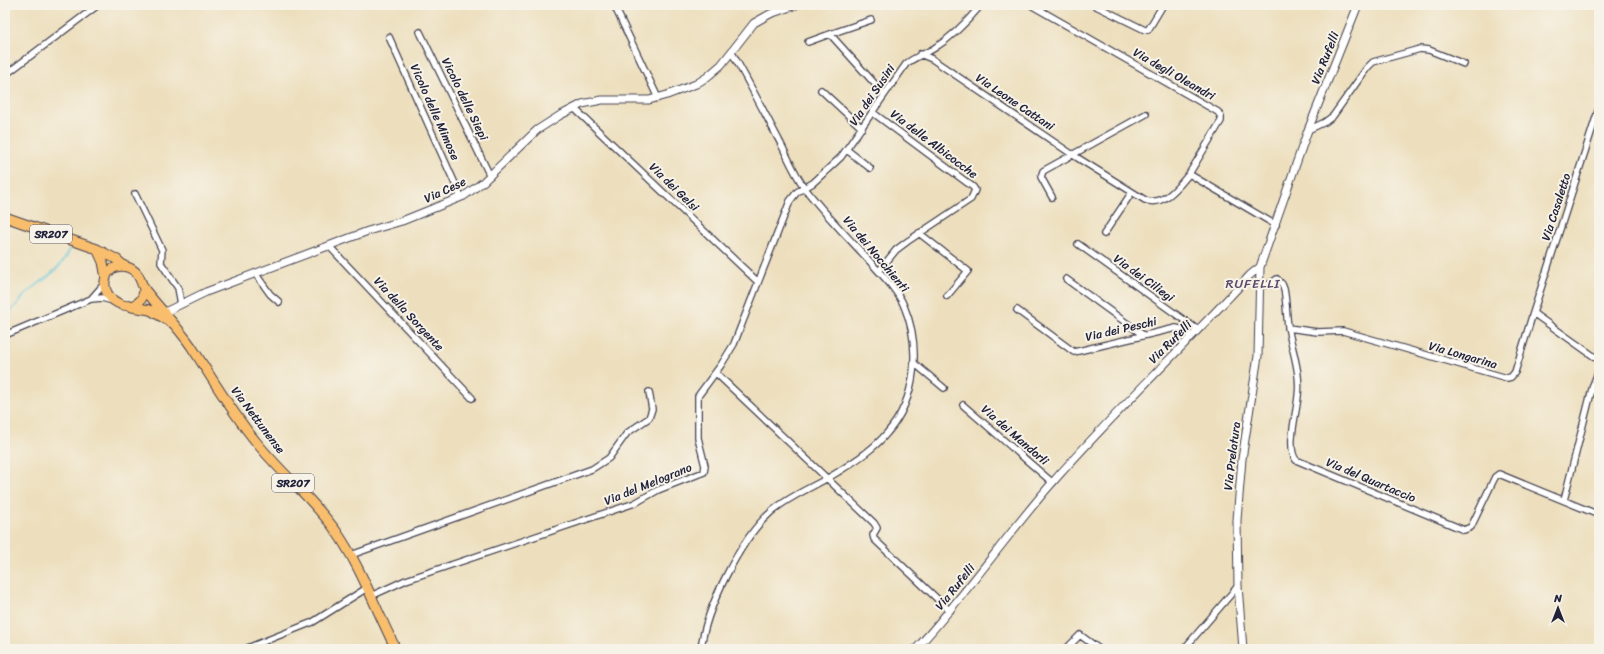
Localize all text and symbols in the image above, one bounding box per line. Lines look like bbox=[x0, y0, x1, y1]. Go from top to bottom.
street label: Via Rufelli bbox=[1305, 28, 1346, 88]
street label: Via degli Oleandri bbox=[1129, 41, 1220, 107]
street label: Vicolo delle Siepi bbox=[435, 54, 495, 145]
street label: Via dei Susini bbox=[843, 59, 901, 130]
street label: Vicolo delle Mimose bbox=[404, 60, 466, 164]
street label: Via Leone Cattani bbox=[971, 67, 1060, 137]
street label: Via delle Albicocche bbox=[885, 104, 983, 184]
street label: Via dei Gelsi bbox=[644, 157, 705, 217]
street label: Via Casaletto bbox=[1535, 170, 1577, 244]
street label: Via Cese bbox=[420, 171, 470, 209]
street label: Via dei Nocchienti bbox=[837, 211, 915, 298]
road number: SR207 bbox=[30, 225, 72, 243]
street label: Via dei Ciliegi bbox=[1109, 248, 1180, 308]
street label: Via della Sorgente bbox=[368, 271, 450, 357]
district label: RUFELLI bbox=[1226, 272, 1280, 295]
street label: Via dei Peschi bbox=[1083, 310, 1160, 348]
street label: Via Rufelli bbox=[1143, 314, 1198, 369]
street label: Via Longarina bbox=[1426, 335, 1500, 375]
street label: Via Nettunense bbox=[225, 381, 291, 459]
street label: Via dei Mandorli bbox=[976, 399, 1055, 471]
street label: Via Prelatura bbox=[1217, 420, 1247, 492]
street label: Via del Quartaccio bbox=[1322, 451, 1420, 509]
street label: Via del Melograno bbox=[601, 456, 695, 512]
road number: SR207 bbox=[272, 474, 314, 492]
street label: Via Rufelli bbox=[929, 558, 981, 615]
north arrow bbox=[1538, 588, 1578, 628]
text: N bbox=[1553, 589, 1562, 608]

